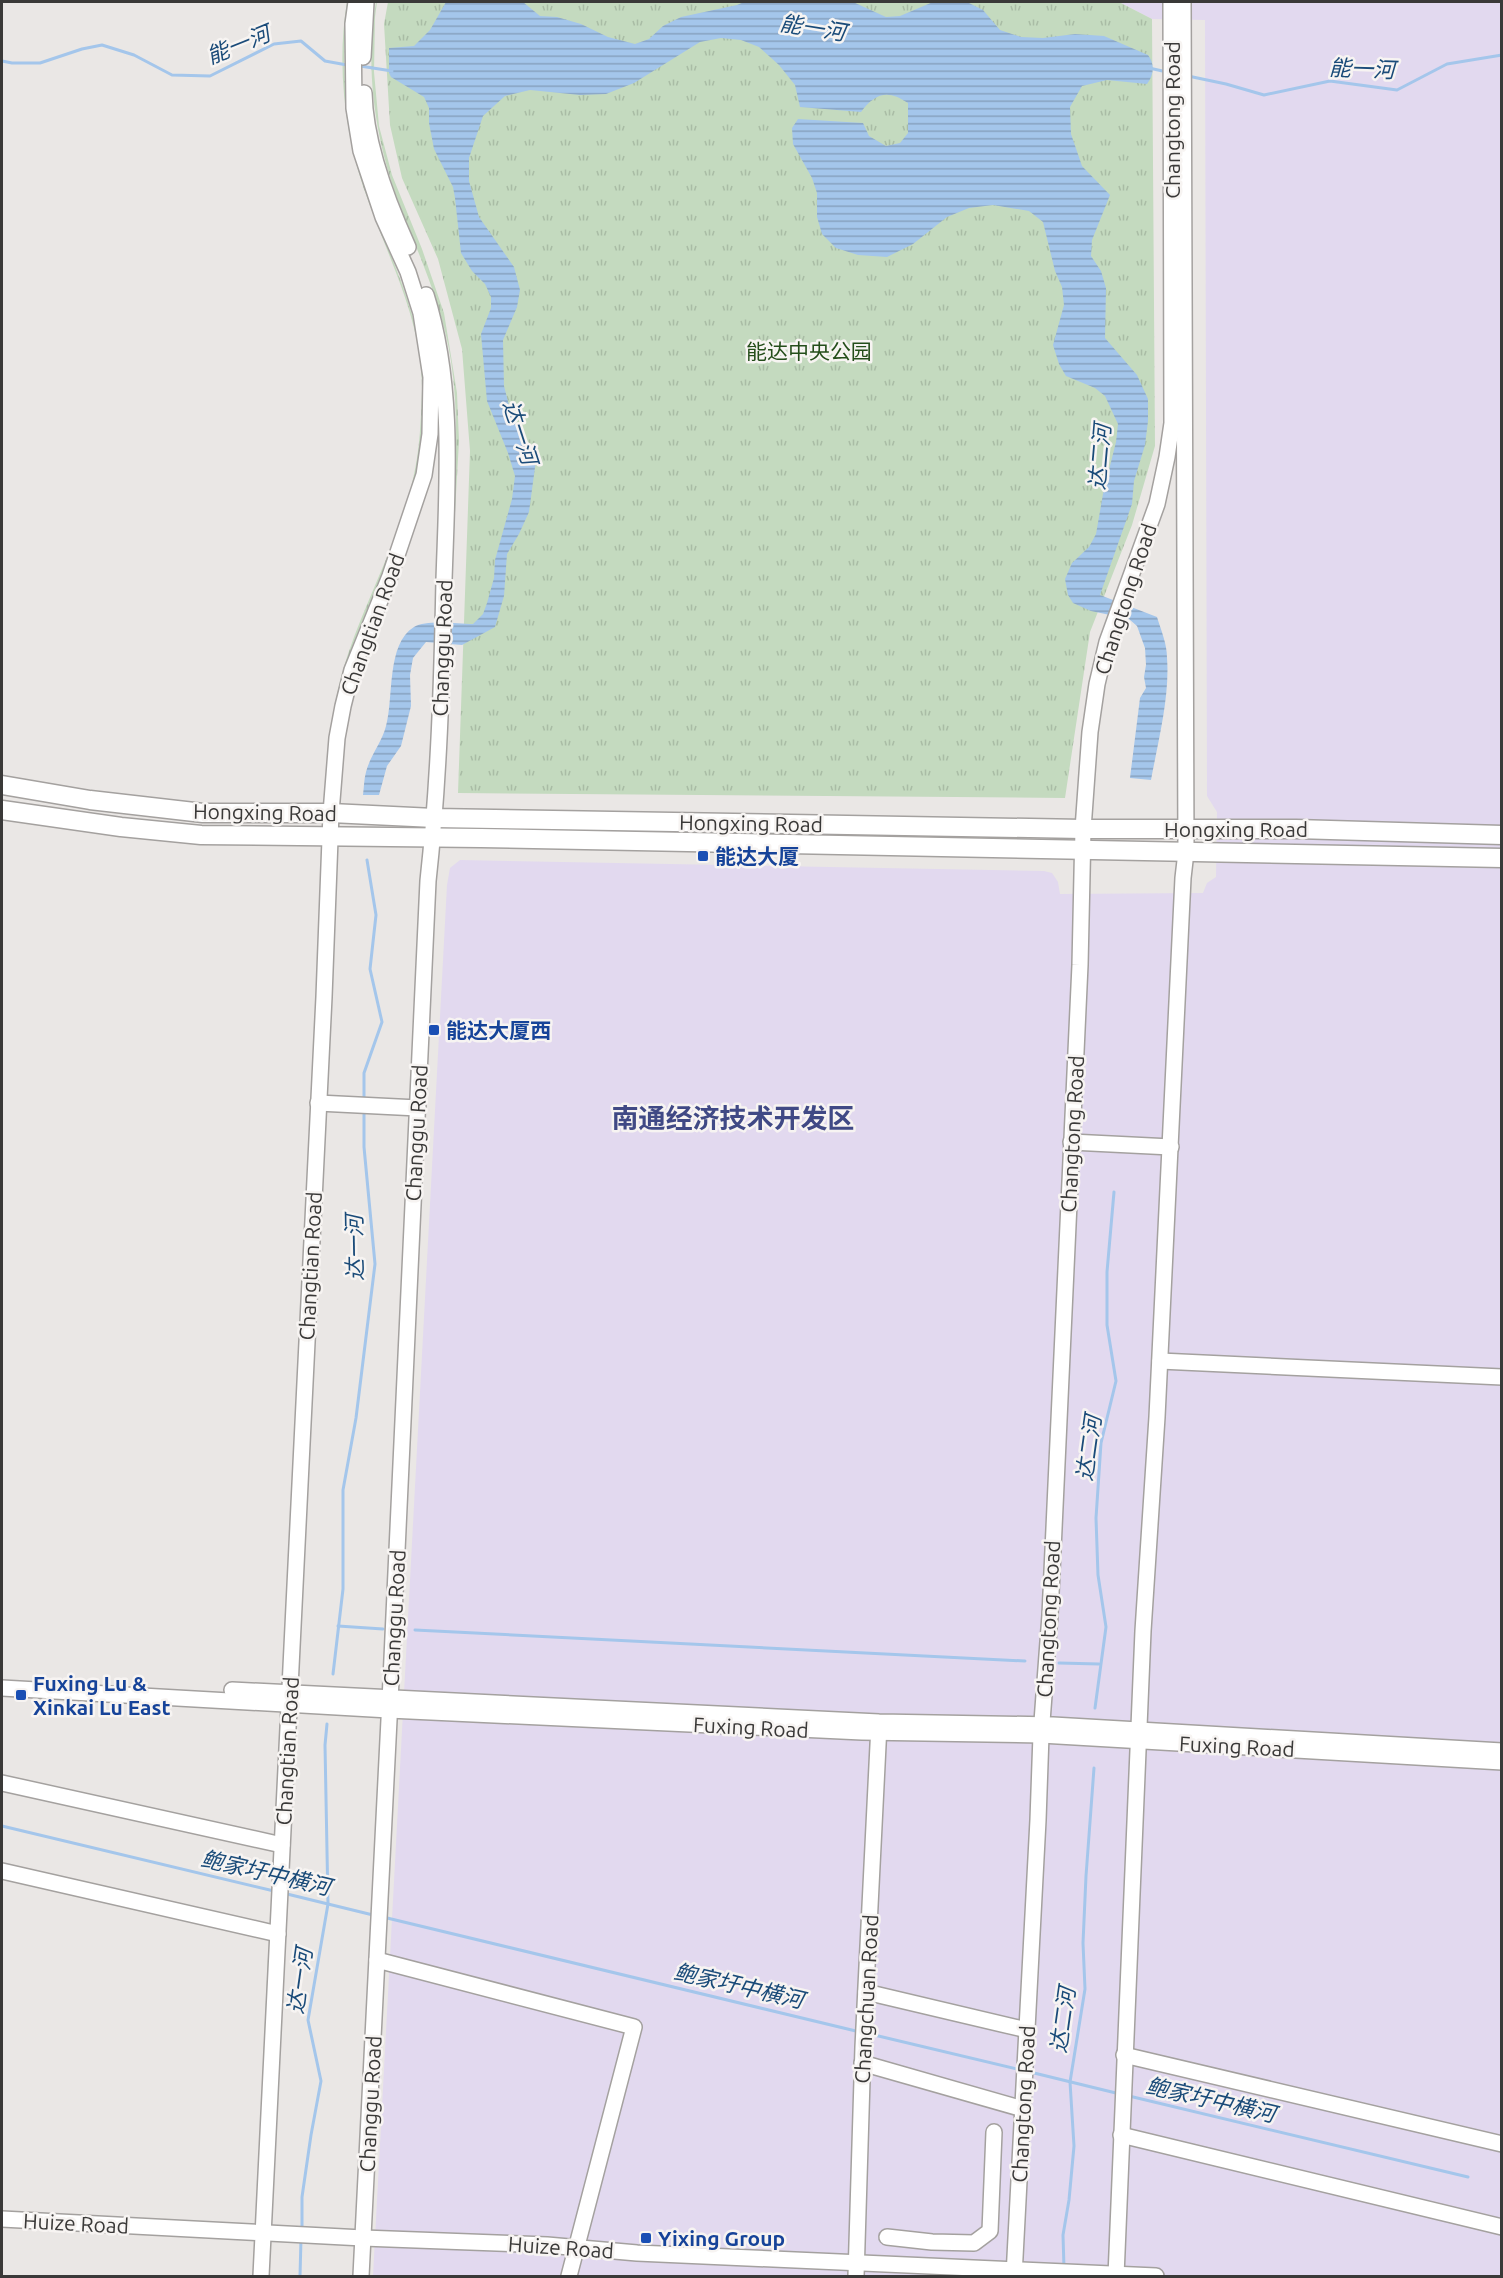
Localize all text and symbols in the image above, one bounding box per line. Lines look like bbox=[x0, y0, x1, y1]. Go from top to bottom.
water label: 能一河 bbox=[778, 9, 851, 45]
water label: 能一河 bbox=[203, 19, 277, 68]
street label: Changtong Road bbox=[1160, 41, 1184, 199]
water label: 能一河 bbox=[1329, 54, 1399, 82]
park label: 能达中央公园 bbox=[746, 339, 872, 363]
water label: 达一河 bbox=[499, 397, 544, 471]
water label: 达二河 bbox=[1084, 419, 1115, 491]
street label: Changtong Road bbox=[1089, 520, 1161, 678]
street label: Changtian Road bbox=[335, 550, 409, 698]
street label: Changgu Road bbox=[428, 579, 456, 717]
street label: Hongxing Road bbox=[193, 799, 337, 825]
street label: Hongxing Road bbox=[679, 810, 823, 836]
street label: Hongxing Road bbox=[1164, 817, 1308, 841]
place label: 能达大厦 bbox=[715, 844, 799, 868]
marker: 能达大厦 bbox=[696, 849, 710, 863]
place label: 能达大厦西 bbox=[446, 1018, 551, 1042]
marker: 能达大厦西 bbox=[427, 1023, 441, 1037]
street label: Changtong Road bbox=[1056, 1055, 1088, 1213]
street label: Changgu Road bbox=[400, 1064, 432, 1202]
district label: 南通经济技术开发区 bbox=[612, 1103, 855, 1133]
street label: Changtian Road bbox=[294, 1191, 326, 1341]
water label: 达一河 bbox=[341, 1211, 367, 1281]
water label: 达二河 bbox=[1071, 1410, 1106, 1482]
street label: Changtong Road bbox=[1032, 1540, 1064, 1698]
street label: Changgu Road bbox=[378, 1549, 410, 1687]
place label: Fuxing Lu & Xinkai Lu East bbox=[33, 1671, 170, 1719]
street label: Changtian Road bbox=[271, 1676, 303, 1826]
marker: Fuxing Lu & Xinkai Lu East bbox=[14, 1688, 28, 1702]
street label: Fuxing Road bbox=[693, 1712, 809, 1742]
street label: Fuxing Road bbox=[1179, 1731, 1295, 1761]
water label: 鲍家圩中横河 bbox=[199, 1845, 337, 1900]
street label: Changchuan Road bbox=[850, 1914, 882, 2084]
water label: 达一河 bbox=[282, 1943, 317, 2015]
water label: 鲍家圩中横河 bbox=[672, 1958, 810, 2013]
water label: 达二河 bbox=[1045, 1982, 1080, 2054]
street label: Changtong Road bbox=[1007, 2025, 1039, 2183]
street label: Changgu Road bbox=[354, 2035, 386, 2173]
water label: 鲍家圩中横河 bbox=[1144, 2072, 1282, 2127]
street label: Huize Road bbox=[22, 2208, 130, 2238]
place label: Yixing Group bbox=[658, 2226, 785, 2250]
street label: Huize Road bbox=[507, 2231, 615, 2263]
marker: Yixing Group bbox=[639, 2231, 653, 2245]

